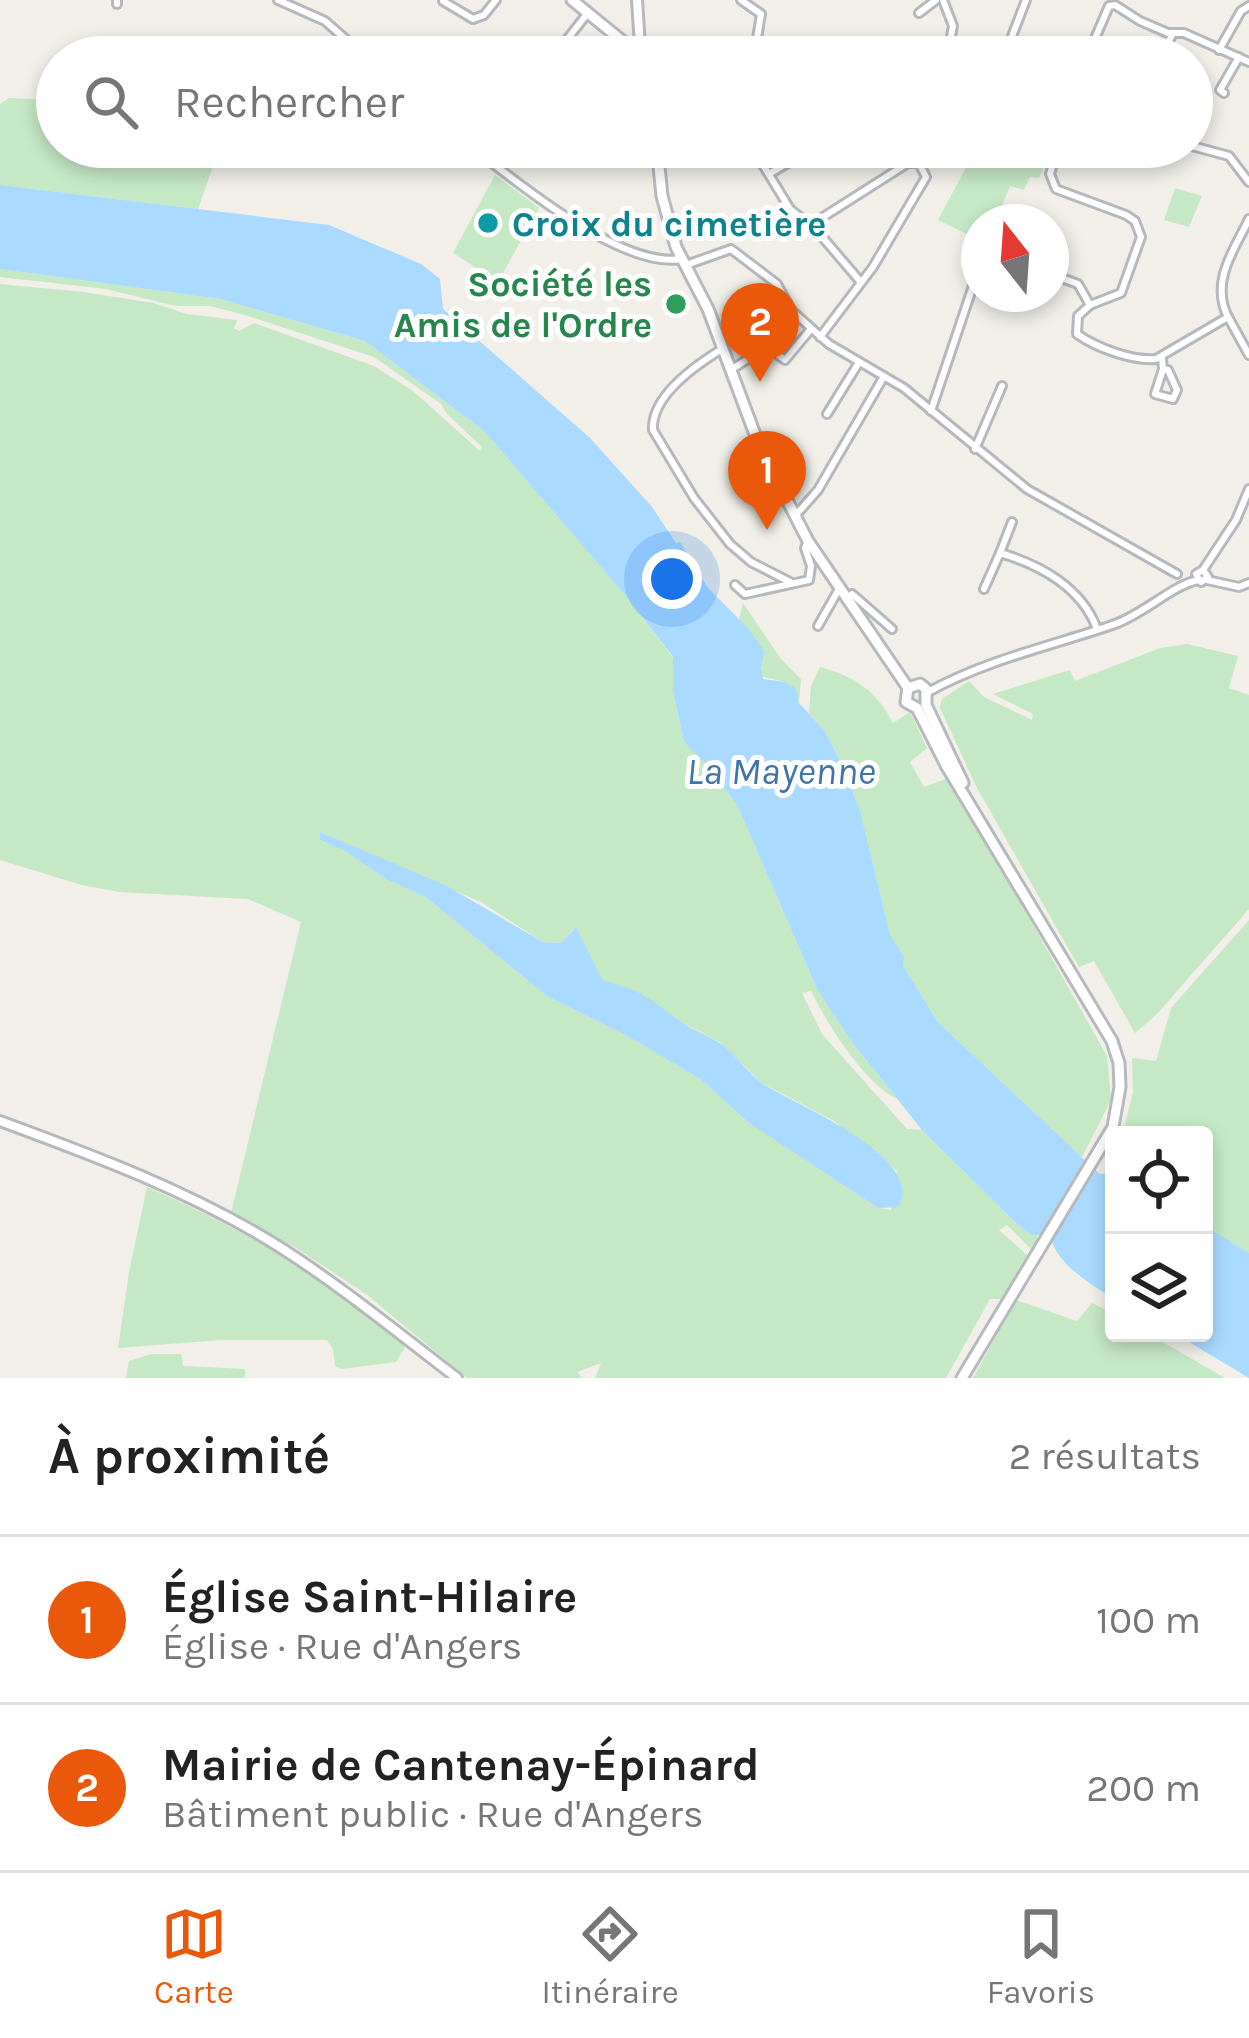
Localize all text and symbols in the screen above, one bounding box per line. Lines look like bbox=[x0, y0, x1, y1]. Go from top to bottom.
search box bbox=[36, 36, 1213, 168]
icon: search bbox=[78, 69, 144, 135]
text: Rechercher bbox=[174, 76, 404, 128]
place label: Croix du cimetière bbox=[512, 203, 826, 245]
north arrow bbox=[961, 204, 1069, 312]
marker: Croix du cimetière bbox=[475, 210, 501, 236]
place label: Société les Amis de l'Ordre bbox=[394, 263, 652, 346]
pin: 2 bbox=[721, 283, 799, 382]
marker: Société les Amis de l'Ordre bbox=[663, 291, 689, 317]
pin: 1 bbox=[728, 431, 806, 530]
your location bbox=[642, 549, 702, 609]
water label: La Mayenne bbox=[686, 748, 876, 794]
map controls bbox=[1105, 1126, 1213, 1342]
button: locate bbox=[1105, 1126, 1213, 1234]
button: layers bbox=[1105, 1234, 1213, 1342]
text: À proximité bbox=[48, 1426, 330, 1486]
text: 2 résultats bbox=[1009, 1433, 1201, 1479]
text: Église Saint-Hilaire bbox=[162, 1571, 577, 1623]
text: 1 bbox=[80, 1597, 94, 1643]
text: 100 m bbox=[1096, 1597, 1201, 1643]
text: Église · Rue d'Angers bbox=[162, 1623, 522, 1669]
text: Mairie de Cantenay-Épinard bbox=[162, 1739, 760, 1791]
text: 2 bbox=[75, 1765, 99, 1811]
text: 200 m bbox=[1086, 1765, 1201, 1811]
text: Bâtiment public · Rue d'Angers bbox=[162, 1791, 703, 1837]
tab: Carte bbox=[154, 1901, 234, 2011]
tab: Itinéraire bbox=[542, 1901, 679, 2011]
tab: Favoris bbox=[987, 1901, 1095, 2011]

